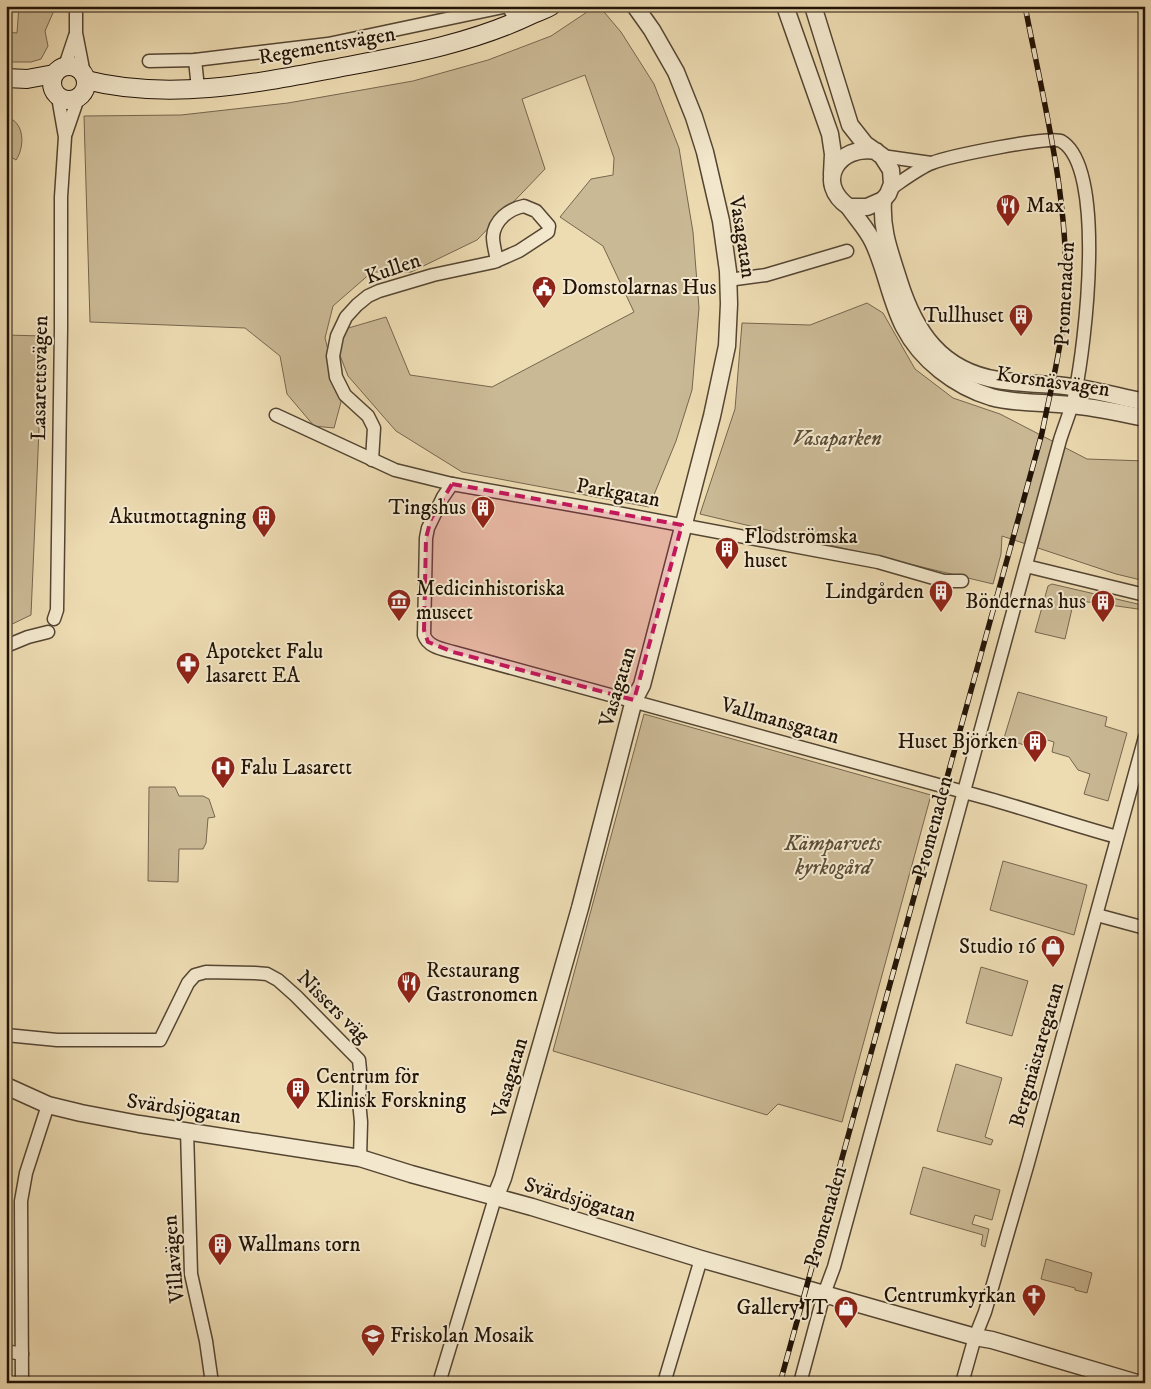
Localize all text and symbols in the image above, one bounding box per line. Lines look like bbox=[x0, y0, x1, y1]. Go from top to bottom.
street label: Regementsvägen bbox=[257, 21, 398, 71]
street label: Vasagatan bbox=[723, 193, 761, 280]
restaurant icon: Max bbox=[995, 193, 1021, 227]
place label: Max bbox=[1026, 193, 1064, 219]
street label: Promenaden bbox=[1049, 241, 1081, 347]
street label: Kullen bbox=[362, 247, 424, 291]
public building icon: Domstolarnas Hus bbox=[531, 275, 557, 309]
place label: Domstolarnas Hus bbox=[562, 275, 716, 301]
place label: Tullhuset bbox=[923, 303, 1004, 329]
building icon: Tullhuset bbox=[1008, 303, 1034, 337]
street label: Lasarettsvägen bbox=[26, 315, 54, 441]
street label: Korsnäsvägen bbox=[995, 361, 1112, 403]
park label: Vasaparken bbox=[792, 426, 882, 452]
street label: Parkgatan bbox=[574, 473, 662, 513]
place label: Tingshus bbox=[389, 495, 466, 521]
building icon: Tingshus bbox=[470, 495, 496, 529]
place label: Akutmottagning bbox=[109, 504, 247, 530]
building icon: Akutmottagning bbox=[251, 504, 277, 538]
place label: Flodströmska huset bbox=[744, 524, 858, 574]
building icon: Flodströmska huset bbox=[714, 536, 740, 570]
place label: Medicinhistoriska museet bbox=[416, 576, 565, 626]
place label: Lindgården bbox=[825, 579, 924, 605]
building icon: Lindgården bbox=[928, 579, 954, 613]
museum icon: Medicinhistoriska museet bbox=[386, 588, 412, 622]
place label: Böndernas hus bbox=[965, 589, 1086, 615]
building icon: Böndernas hus bbox=[1090, 589, 1116, 623]
place label: Apoteket Falu lasarett EA bbox=[206, 639, 323, 689]
street label: Vasagatan bbox=[593, 644, 643, 731]
pharmacy icon: Apoteket Falu lasarett EA bbox=[175, 651, 201, 685]
street label: Vallmansgatan bbox=[717, 691, 842, 750]
place label: Huset Björken bbox=[898, 729, 1018, 755]
building icon: Huset Björken bbox=[1022, 729, 1048, 763]
hospital icon: Falu Lasarett bbox=[210, 755, 236, 789]
place label: Falu Lasarett bbox=[240, 755, 352, 781]
street label: Promenaden bbox=[907, 773, 959, 881]
park label: Kämparvets kyrkogård bbox=[784, 831, 882, 881]
place label: Studio 16 bbox=[959, 934, 1037, 960]
shop icon: Studio 16 bbox=[1040, 934, 1066, 968]
place label: Restaurang Gastronomen bbox=[426, 958, 538, 1008]
street label: Nissers väg bbox=[291, 965, 375, 1049]
restaurant icon: Restaurang Gastronomen bbox=[396, 970, 422, 1004]
street label: Bergmästaregatan bbox=[1004, 979, 1070, 1131]
street label: Vasagatan bbox=[486, 1035, 534, 1122]
place label: Centrum för Klinisk Forskning bbox=[316, 1064, 467, 1114]
building icon: Centrum för Klinisk Forskning bbox=[285, 1076, 311, 1110]
street label: Svärdsjögatan bbox=[125, 1088, 243, 1130]
street label: Promenaden bbox=[799, 1163, 853, 1271]
street label: Svärdsjögatan bbox=[521, 1172, 639, 1228]
street label: Villavägen bbox=[157, 1214, 191, 1305]
building icon: Wallmans torn bbox=[207, 1232, 233, 1266]
place label: Wallmans torn bbox=[237, 1232, 360, 1258]
place label: Centrumkyrkan bbox=[884, 1283, 1016, 1309]
church icon: Centrumkyrkan bbox=[1021, 1283, 1047, 1317]
place label: Gallery JT bbox=[737, 1295, 828, 1321]
shop icon: Gallery JT bbox=[833, 1295, 859, 1329]
school or university icon: Friskolan Mosaik bbox=[360, 1323, 386, 1357]
place label: Friskolan Mosaik bbox=[390, 1323, 535, 1349]

